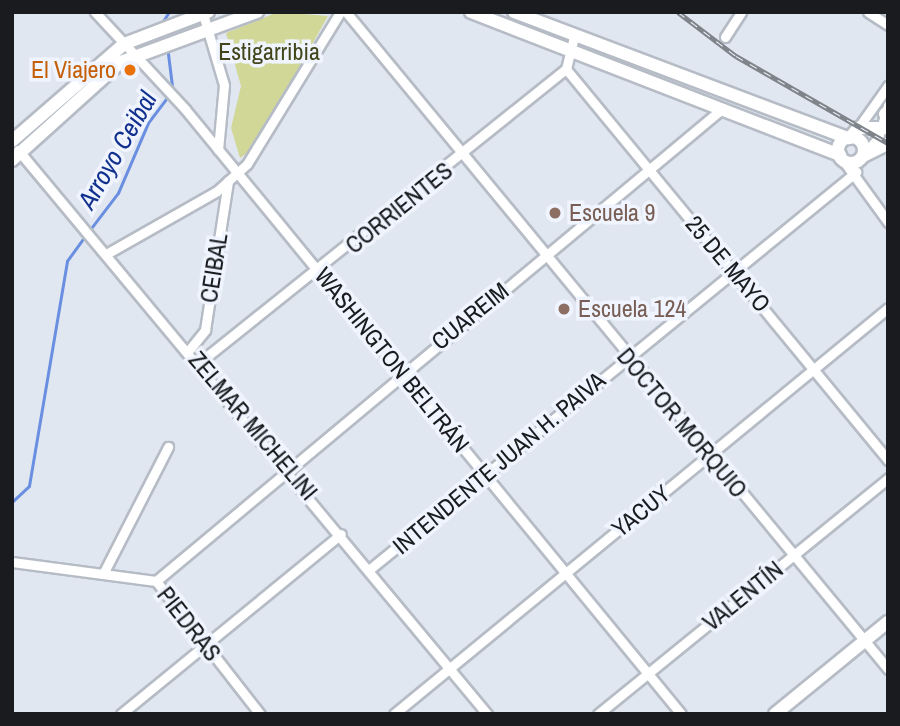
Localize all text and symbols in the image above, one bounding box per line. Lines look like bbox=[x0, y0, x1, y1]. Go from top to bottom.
park label: Estigarribia bbox=[218, 38, 320, 66]
place label: El Viajero bbox=[31, 56, 116, 84]
marker: El Viajero bbox=[122, 62, 138, 78]
water label: Arroyo Ceibal bbox=[71, 86, 163, 214]
street label: CORRIENTES bbox=[340, 156, 458, 260]
place label: Escuela 9 bbox=[569, 199, 655, 227]
marker: Escuela 9 bbox=[547, 205, 563, 221]
street label: 25 DE MAYO bbox=[679, 210, 777, 318]
street label: CEIBAL bbox=[194, 231, 234, 305]
street label: WASHINGTON BELTRÁN bbox=[309, 262, 475, 458]
street label: CUAREIM bbox=[426, 276, 514, 356]
place label: Escuela 124 bbox=[578, 295, 686, 323]
marker: Escuela 124 bbox=[556, 301, 572, 317]
street label: DOCTOR MORQUIO bbox=[611, 342, 753, 504]
street label: ZELMAR MICHELINI bbox=[183, 346, 323, 506]
street label: INTENDENTE JUAN H. PAIVA bbox=[387, 366, 611, 560]
street label: YACUY bbox=[606, 479, 676, 543]
street label: VALENTÍN bbox=[697, 555, 789, 637]
street label: PIEDRAS bbox=[151, 581, 227, 667]

